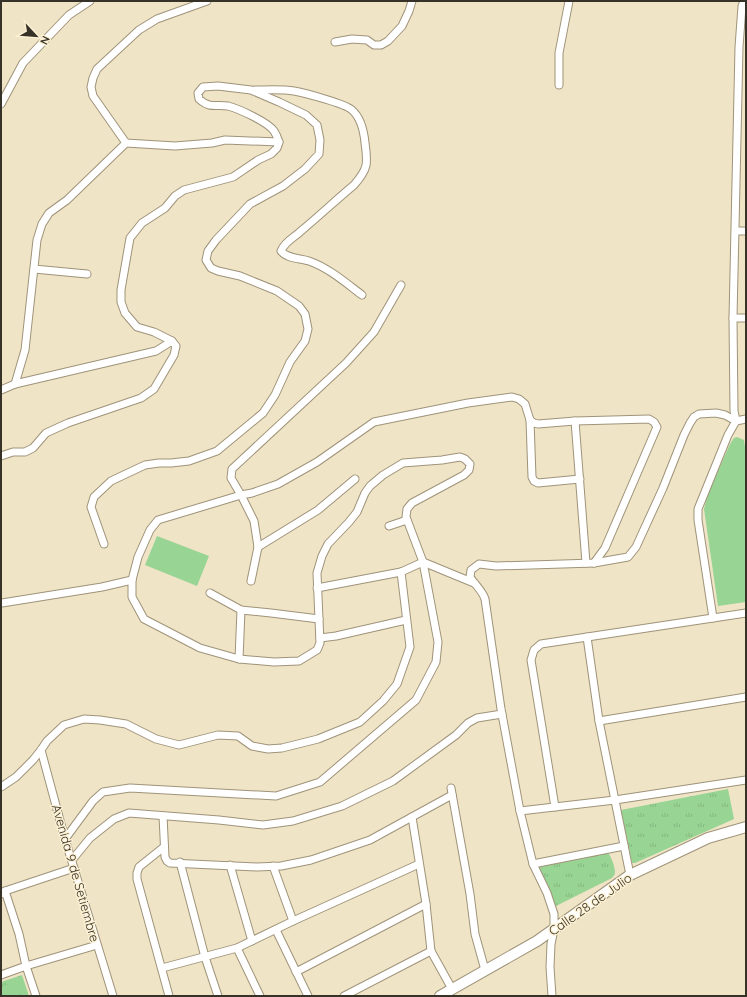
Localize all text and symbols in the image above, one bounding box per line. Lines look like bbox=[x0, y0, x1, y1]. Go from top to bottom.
north arrow bbox=[16, 16, 56, 56]
text: N bbox=[37, 34, 53, 47]
street label: Avenida 9 de Setiembre bbox=[49, 802, 103, 944]
street label: Calle 28 de Julio bbox=[545, 869, 635, 939]

